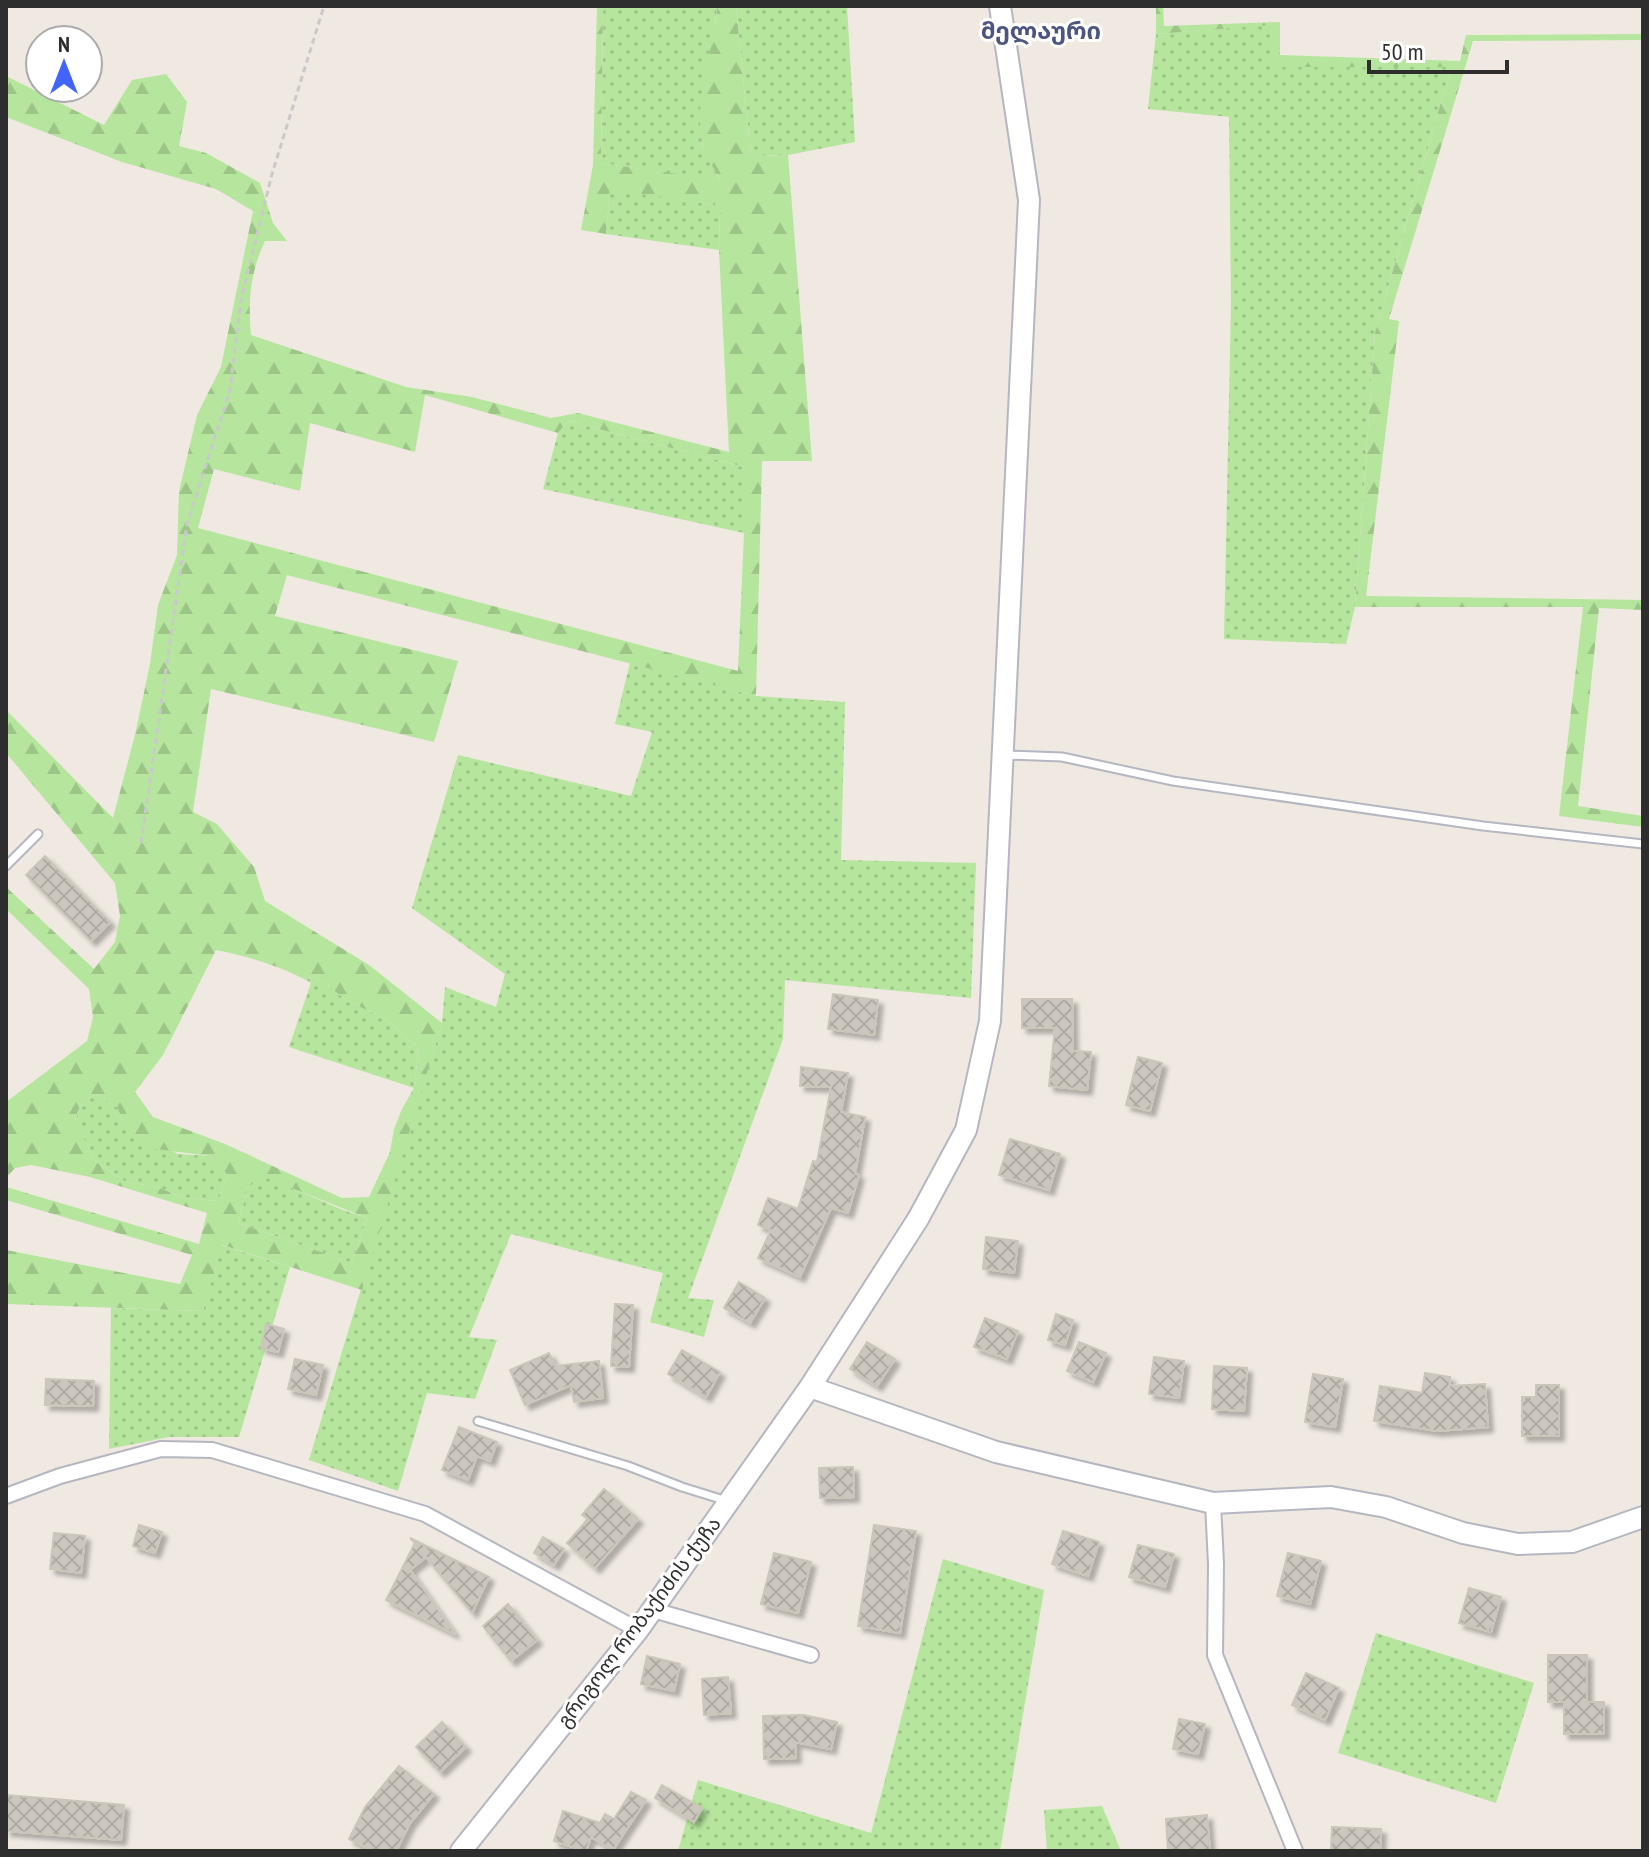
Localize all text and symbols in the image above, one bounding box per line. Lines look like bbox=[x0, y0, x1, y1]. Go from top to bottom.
district label: მელაური bbox=[981, 15, 1101, 46]
north arrow bbox=[24, 24, 104, 104]
scale bar bbox=[1369, 24, 1507, 74]
text: N bbox=[58, 30, 70, 58]
text: 50 m bbox=[1381, 36, 1423, 67]
street label: გრიგოლ რობაქიძის ქუჩა bbox=[551, 1511, 727, 1733]

